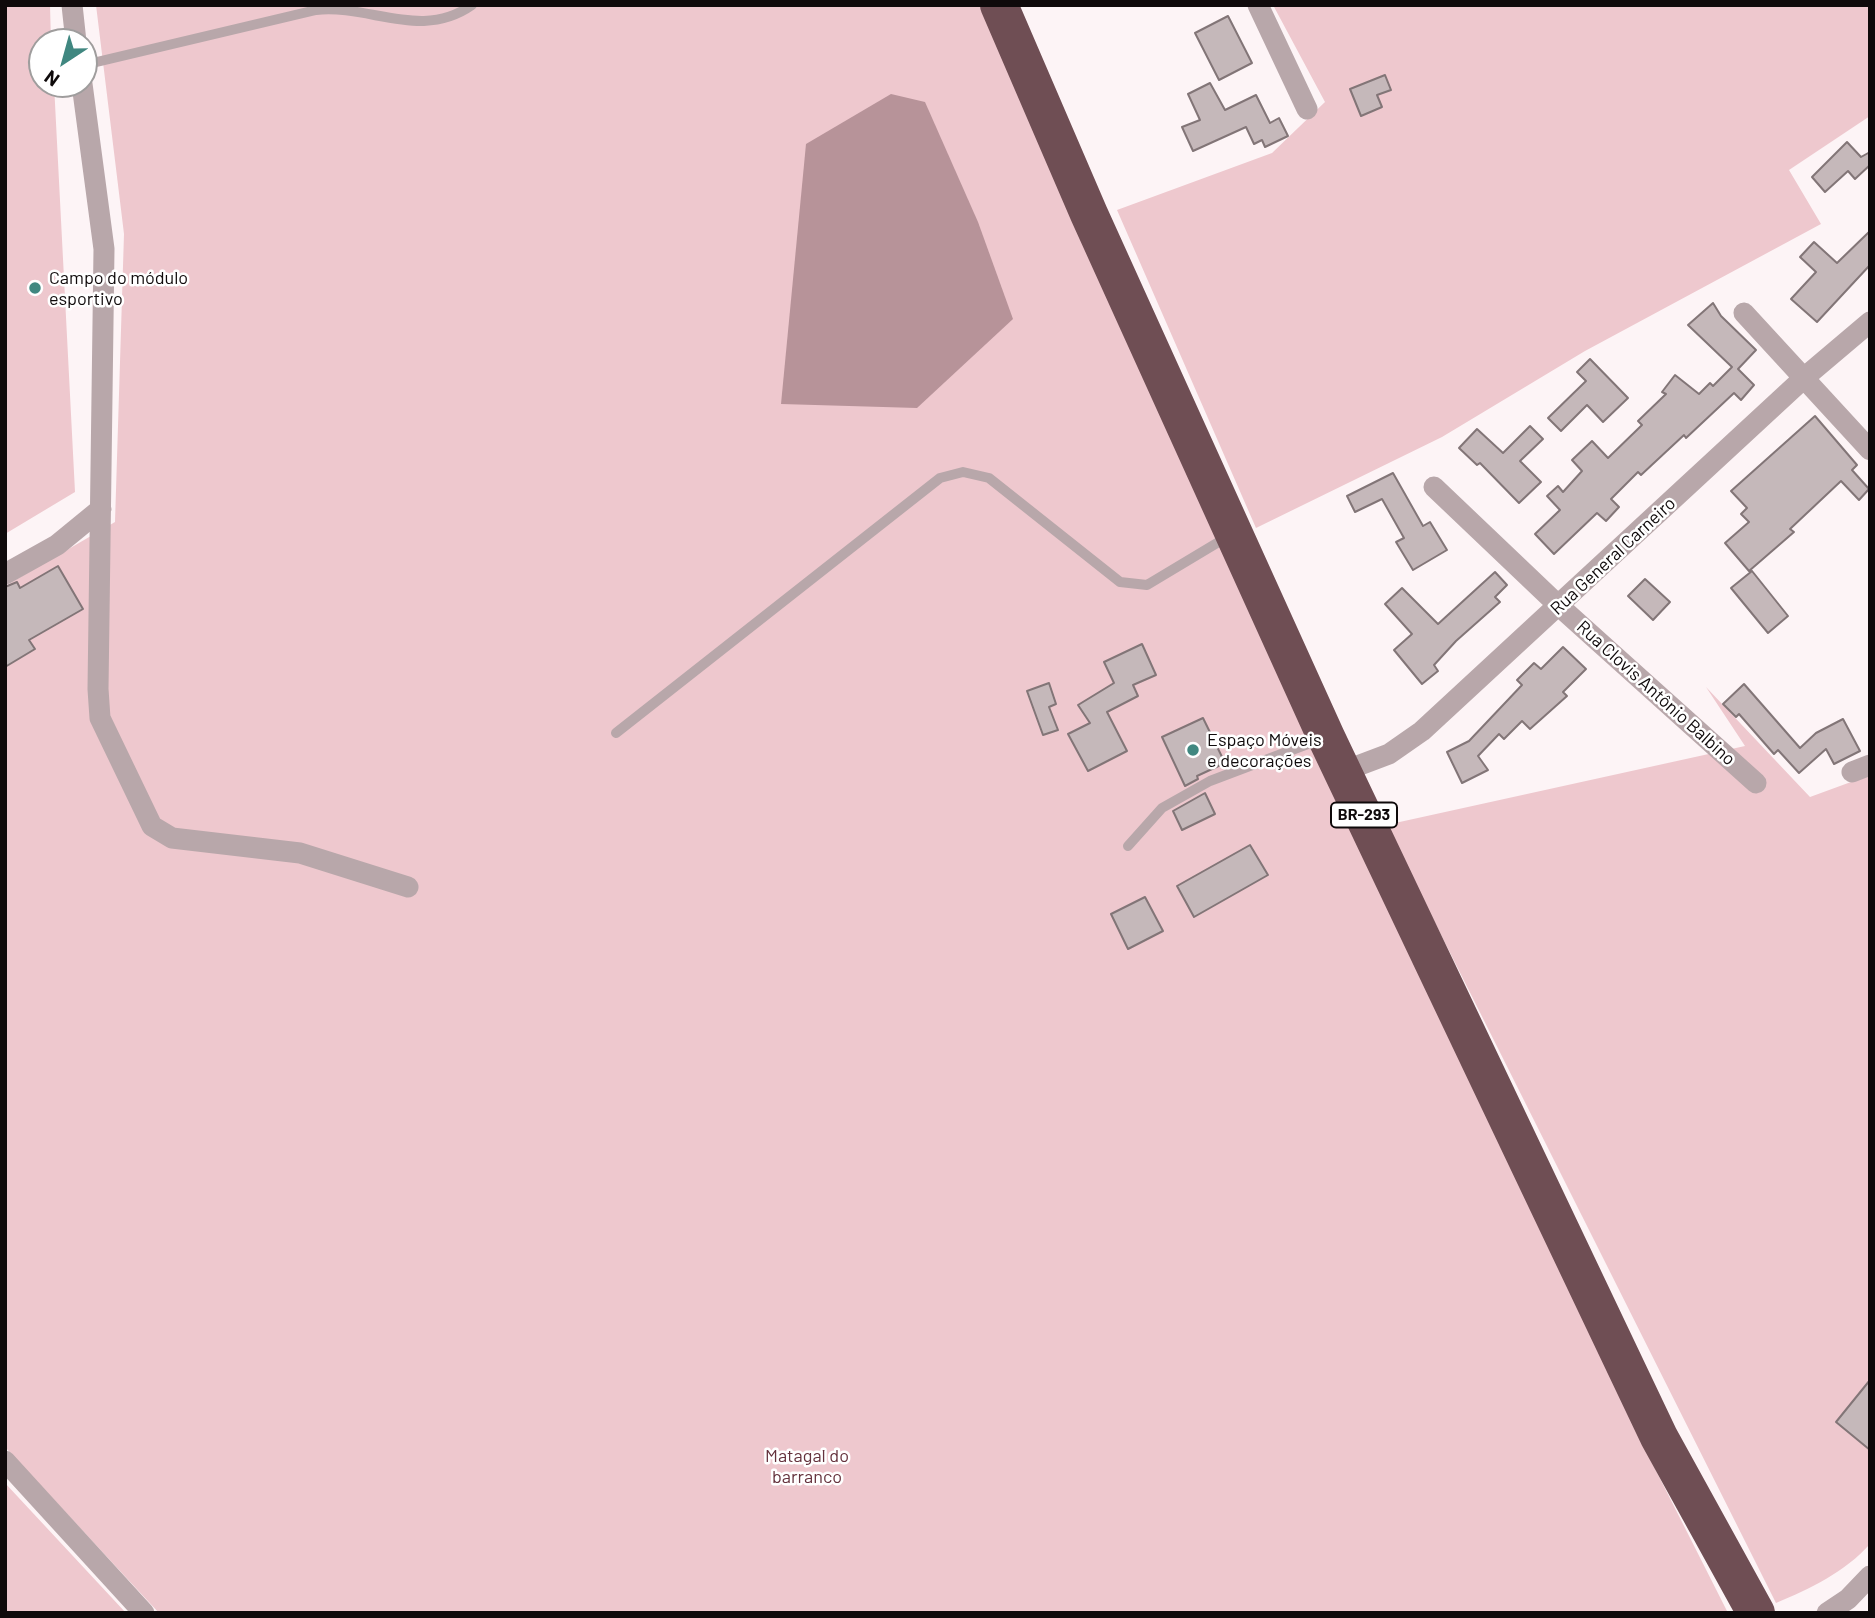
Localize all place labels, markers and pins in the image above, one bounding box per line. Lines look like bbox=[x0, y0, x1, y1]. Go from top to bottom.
place label: Campo do módulo esportivo bbox=[49, 267, 188, 310]
marker: Campo do módulo esportivo bbox=[27, 280, 43, 296]
place label: Espaço Móveis e decorações bbox=[1207, 729, 1322, 772]
marker: Espaço Móveis e decorações bbox=[1185, 742, 1201, 758]

